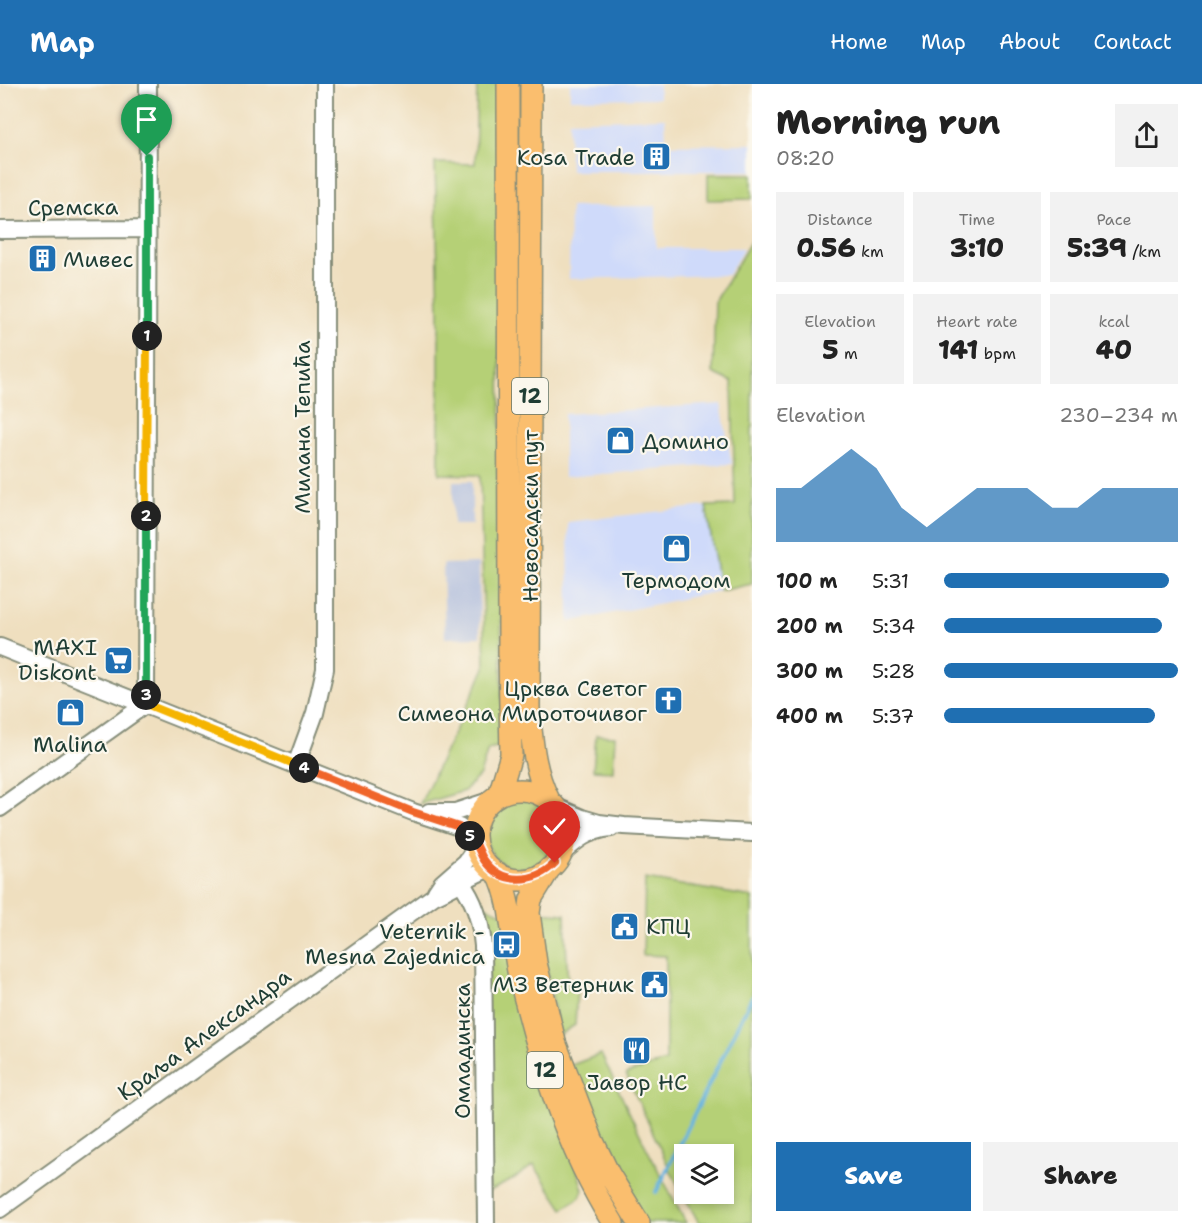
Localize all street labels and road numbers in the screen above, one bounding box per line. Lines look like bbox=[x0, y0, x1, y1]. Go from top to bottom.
street label: Сремска bbox=[28, 192, 119, 223]
street label: Милана Тепића bbox=[288, 340, 317, 514]
road number: 12 bbox=[512, 378, 548, 414]
street label: Новосадски пут bbox=[516, 429, 545, 602]
street label: Краља Александра bbox=[112, 962, 297, 1107]
street label: Омладинска bbox=[448, 983, 477, 1119]
road number: 12 bbox=[527, 1052, 563, 1088]

